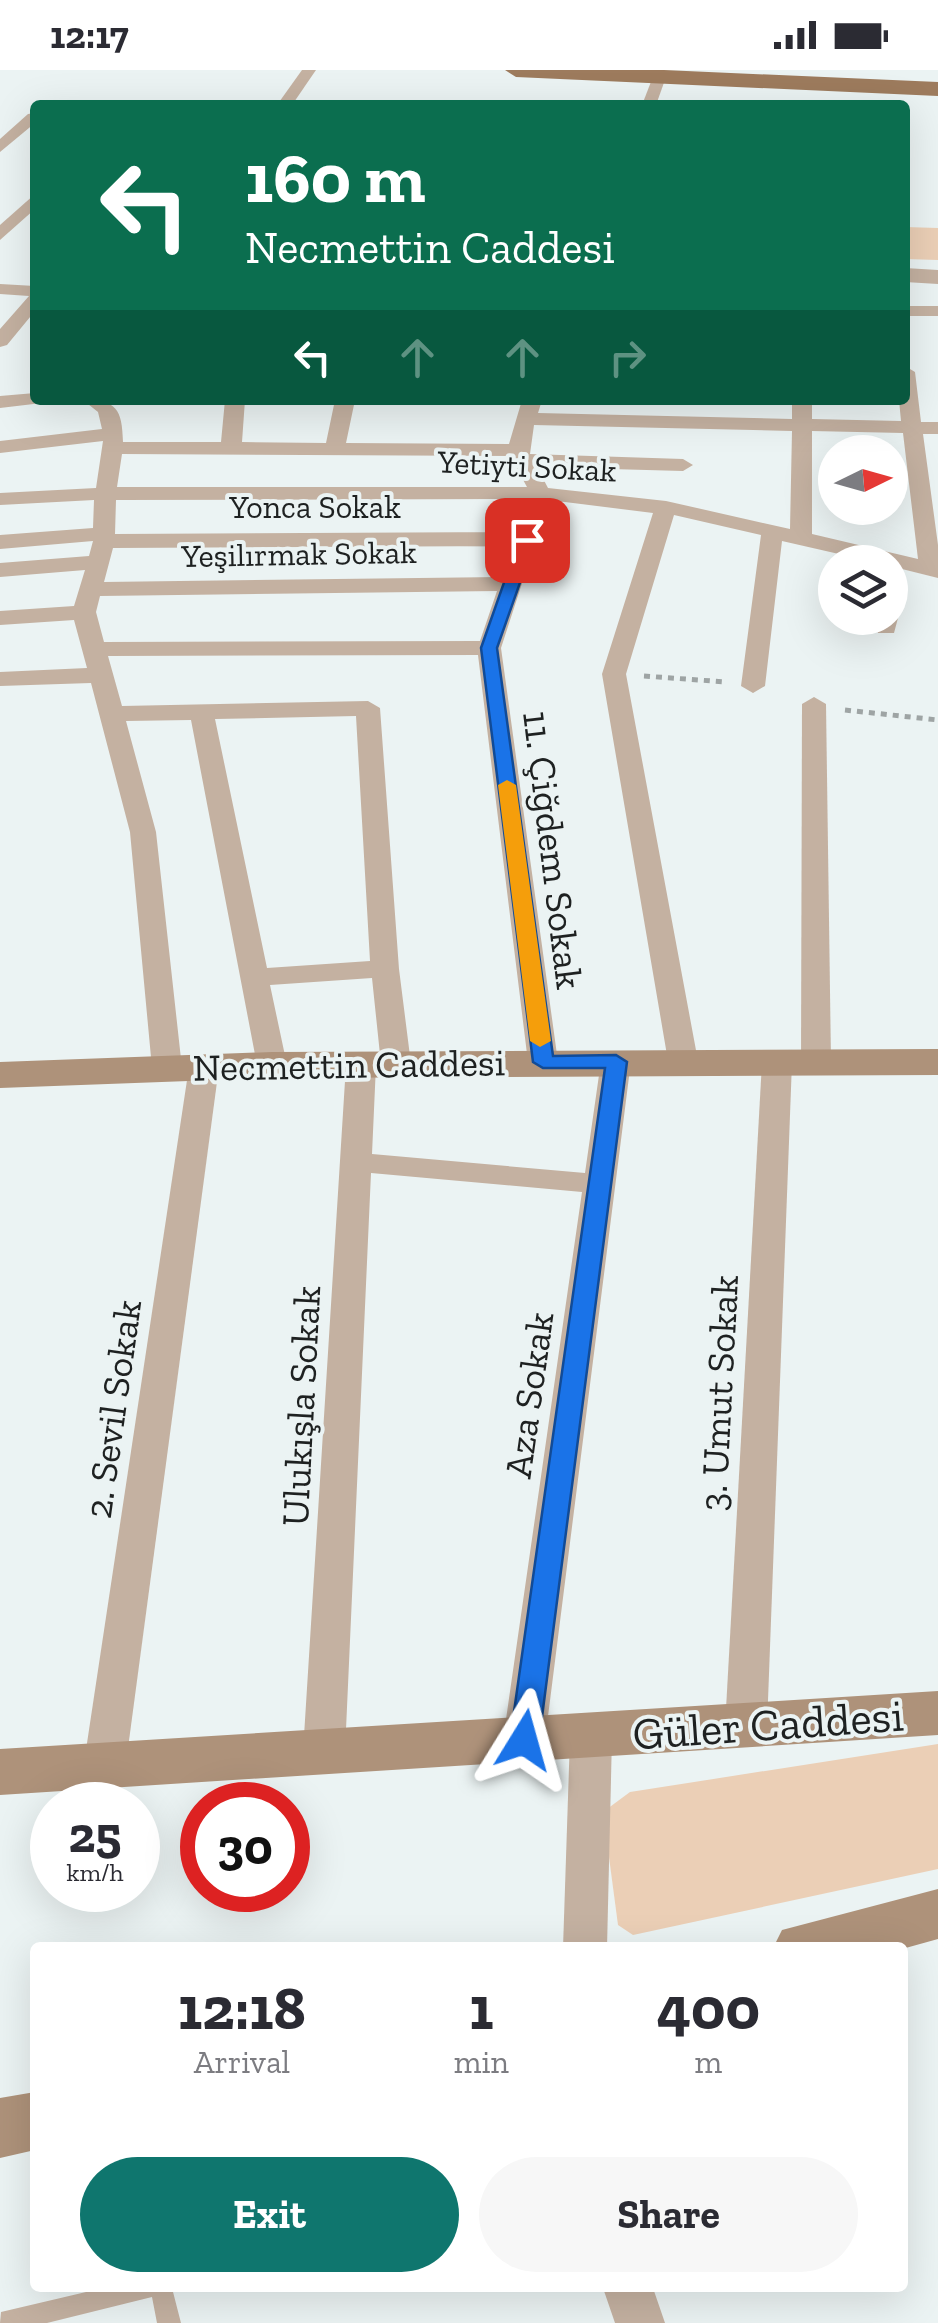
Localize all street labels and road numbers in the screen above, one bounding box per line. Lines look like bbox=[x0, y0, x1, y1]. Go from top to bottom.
street label: Yetiyti Sokak bbox=[435, 442, 618, 490]
street label: Yonca Sokak bbox=[228, 488, 401, 526]
street label: Yeşilırmak Sokak bbox=[180, 533, 417, 575]
street label: 11. Çiğdem Sokak bbox=[513, 708, 593, 992]
street label: Necmettin Caddesi bbox=[192, 1039, 506, 1091]
street label: 3. Umut Sokak bbox=[690, 1274, 748, 1512]
street label: Ulukışla Sokak bbox=[272, 1284, 330, 1527]
street label: 2. Sevil Sokak bbox=[75, 1297, 151, 1521]
street label: Aza Sokak bbox=[495, 1309, 563, 1481]
street label: Güler Caddesi bbox=[631, 1689, 905, 1761]

